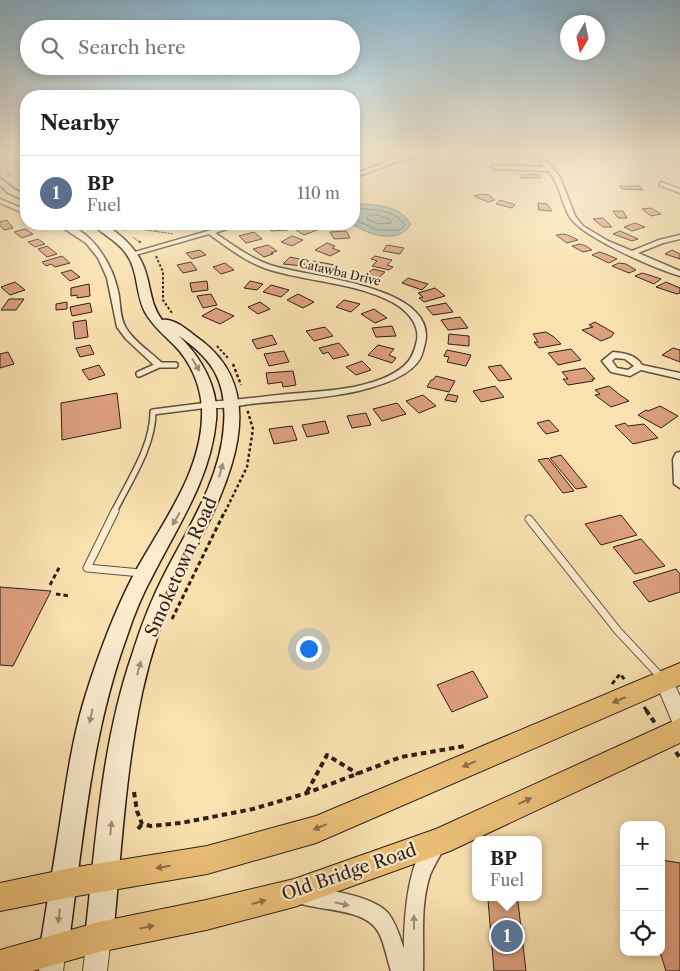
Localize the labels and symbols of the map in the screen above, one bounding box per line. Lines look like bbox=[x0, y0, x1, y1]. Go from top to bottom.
north arrow bbox=[560, 15, 605, 60]
street label: Catawba Drive bbox=[298, 255, 383, 289]
one-way arrow bbox=[192, 358, 200, 373]
one-way arrow bbox=[218, 462, 226, 477]
street label: Smoketown Road bbox=[140, 494, 222, 640]
one-way arrow bbox=[171, 513, 180, 526]
your location bbox=[296, 636, 322, 662]
one-way arrow bbox=[135, 660, 143, 675]
one-way arrow bbox=[612, 696, 626, 704]
one-way arrow bbox=[87, 708, 95, 724]
one-way arrow bbox=[462, 760, 476, 768]
one-way arrow bbox=[518, 797, 532, 805]
one-way arrow bbox=[108, 819, 116, 835]
one-way arrow bbox=[313, 824, 327, 832]
street label: Old Bridge Road bbox=[279, 839, 419, 905]
one-way arrow bbox=[154, 863, 170, 871]
one-way arrow bbox=[252, 898, 267, 906]
one-way arrow bbox=[334, 900, 349, 908]
one-way arrow bbox=[54, 908, 62, 924]
one-way arrow bbox=[410, 914, 418, 930]
pin: 1 bbox=[491, 917, 523, 955]
one-way arrow bbox=[139, 923, 155, 931]

